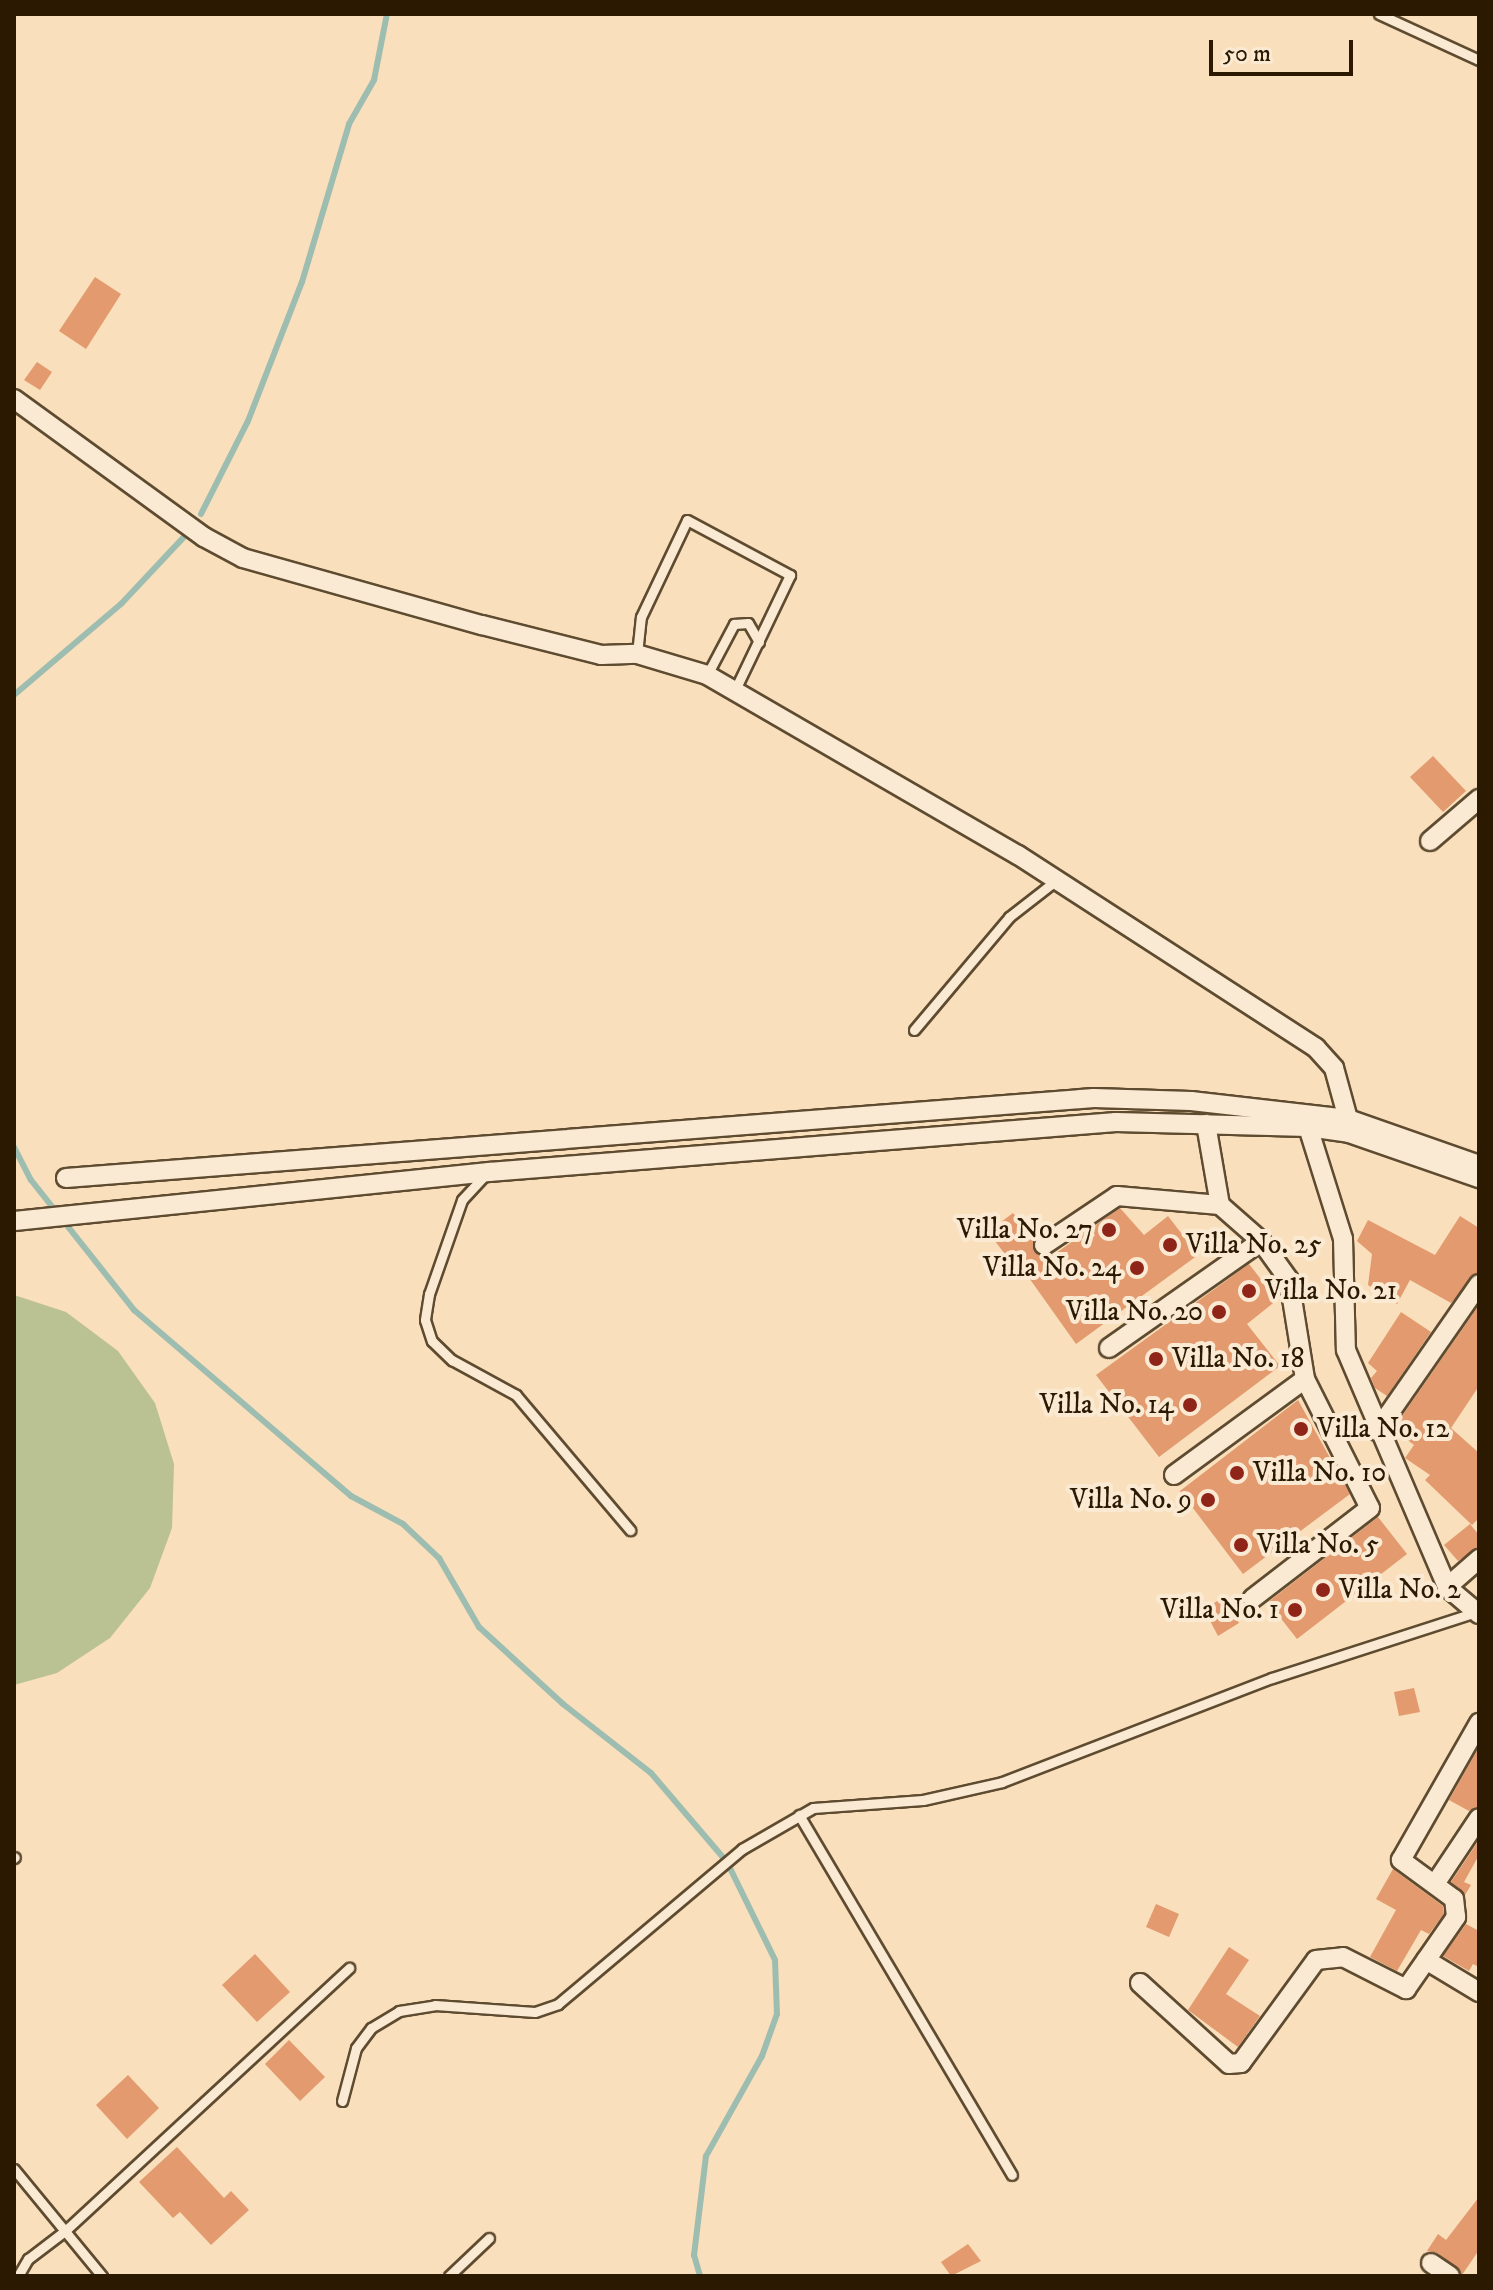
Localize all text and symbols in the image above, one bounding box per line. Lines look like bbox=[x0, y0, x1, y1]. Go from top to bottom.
scale bar bbox=[1213, 24, 1357, 74]
text: 50 m bbox=[1223, 39, 1271, 69]
place label: Villa No. 27 bbox=[957, 1213, 1093, 1247]
marker: Villa No. 27 bbox=[1100, 1221, 1118, 1239]
place label: Villa No. 25 bbox=[1186, 1228, 1322, 1262]
marker: Villa No. 25 bbox=[1161, 1236, 1179, 1254]
place label: Villa No. 24 bbox=[983, 1251, 1121, 1285]
marker: Villa No. 24 bbox=[1128, 1259, 1146, 1277]
place label: Villa No. 21 bbox=[1265, 1274, 1397, 1308]
marker: Villa No. 21 bbox=[1240, 1282, 1258, 1300]
place label: Villa No. 20 bbox=[1066, 1295, 1203, 1329]
marker: Villa No. 20 bbox=[1210, 1303, 1228, 1321]
place label: Villa No. 18 bbox=[1172, 1342, 1304, 1376]
marker: Villa No. 18 bbox=[1147, 1350, 1165, 1368]
place label: Villa No. 14 bbox=[1039, 1388, 1174, 1422]
marker: Villa No. 14 bbox=[1181, 1396, 1199, 1414]
place label: Villa No. 12 bbox=[1317, 1412, 1449, 1446]
marker: Villa No. 12 bbox=[1292, 1420, 1310, 1438]
place label: Villa No. 10 bbox=[1253, 1456, 1386, 1490]
marker: Villa No. 10 bbox=[1228, 1464, 1246, 1482]
place label: Villa No. 9 bbox=[1070, 1483, 1192, 1517]
marker: Villa No. 9 bbox=[1199, 1491, 1217, 1509]
place label: Villa No. 5 bbox=[1257, 1528, 1379, 1562]
marker: Villa No. 5 bbox=[1232, 1536, 1250, 1554]
place label: Villa No. 2 bbox=[1339, 1573, 1461, 1607]
marker: Villa No. 2 bbox=[1314, 1581, 1332, 1599]
place label: Villa No. 1 bbox=[1161, 1593, 1279, 1627]
marker: Villa No. 1 bbox=[1286, 1601, 1304, 1619]

